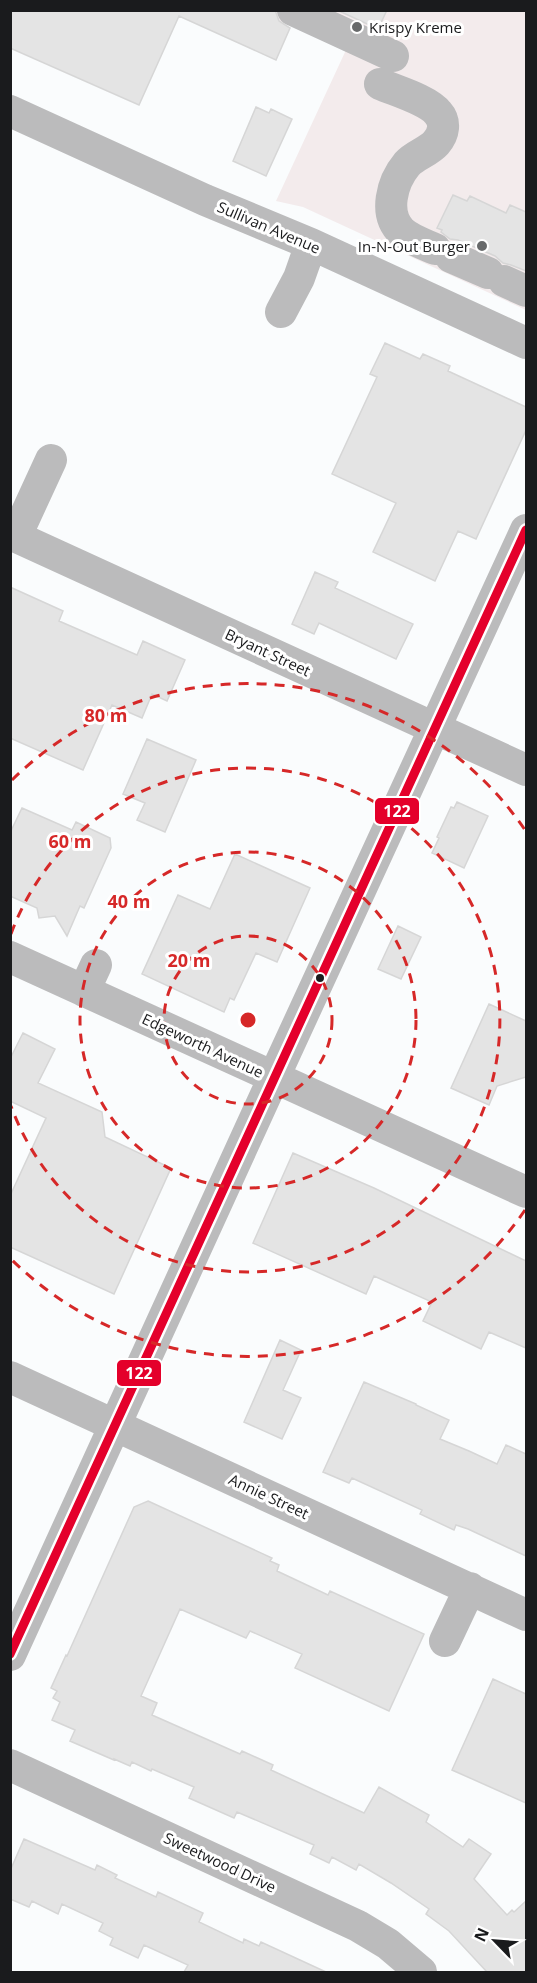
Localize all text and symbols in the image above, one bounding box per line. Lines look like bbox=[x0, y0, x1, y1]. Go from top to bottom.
place label: Krispy Kreme bbox=[369, 17, 462, 37]
marker: Krispy Kreme bbox=[350, 20, 364, 34]
street label: Sullivan Avenue bbox=[214, 196, 324, 258]
place label: In-N-Out Burger bbox=[358, 236, 470, 256]
marker: In-N-Out Burger bbox=[475, 239, 489, 253]
street label: Bryant Street bbox=[222, 623, 314, 681]
text: 80 m bbox=[85, 703, 127, 727]
line badge: 122 bbox=[374, 797, 420, 825]
text: 122 bbox=[383, 800, 411, 822]
text: 60 m bbox=[49, 829, 91, 853]
text: 40 m bbox=[108, 889, 150, 913]
text: 20 m bbox=[168, 948, 210, 972]
unlabelled marker bbox=[314, 972, 326, 984]
street label: Edgeworth Avenue bbox=[139, 1008, 267, 1082]
centre of rings bbox=[238, 1010, 258, 1030]
line badge: 122 bbox=[116, 1359, 162, 1387]
text: 122 bbox=[125, 1362, 153, 1384]
street label: Annie Street bbox=[226, 1469, 312, 1523]
street label: Sweetwood Drive bbox=[161, 1827, 279, 1897]
north arrow bbox=[465, 1911, 525, 1971]
text: N bbox=[469, 1924, 494, 1945]

